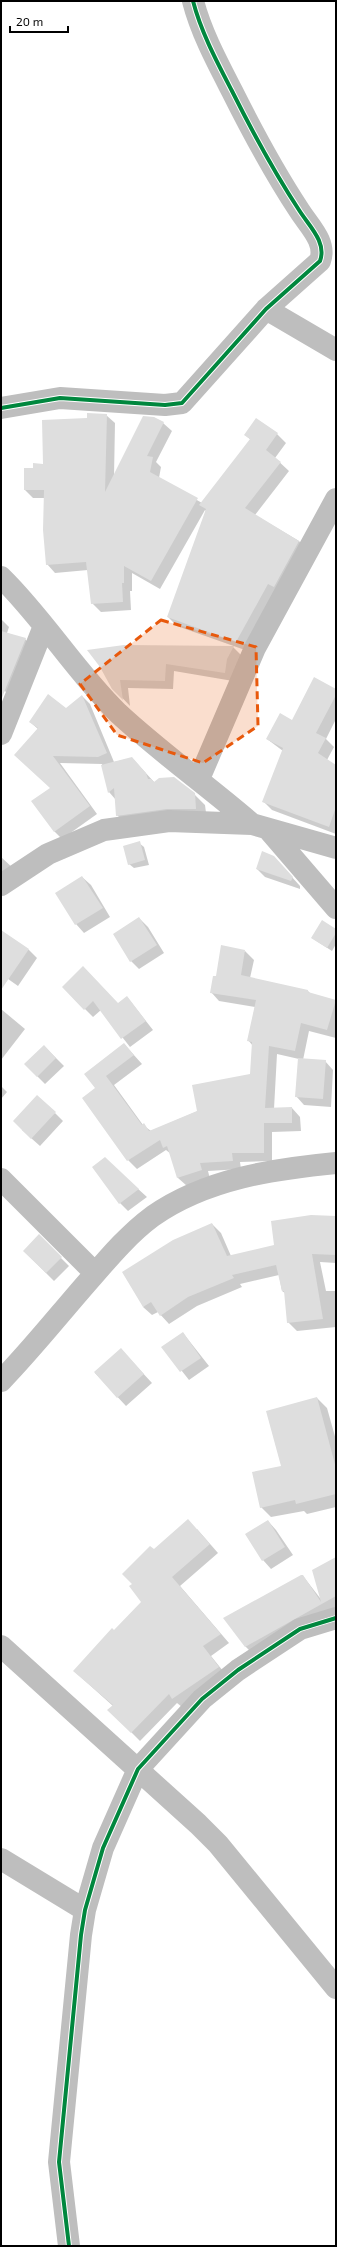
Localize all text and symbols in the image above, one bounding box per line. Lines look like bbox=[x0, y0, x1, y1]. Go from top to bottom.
scale bar bbox=[10, 8, 68, 34]
text: 20 m bbox=[16, 14, 43, 28]

